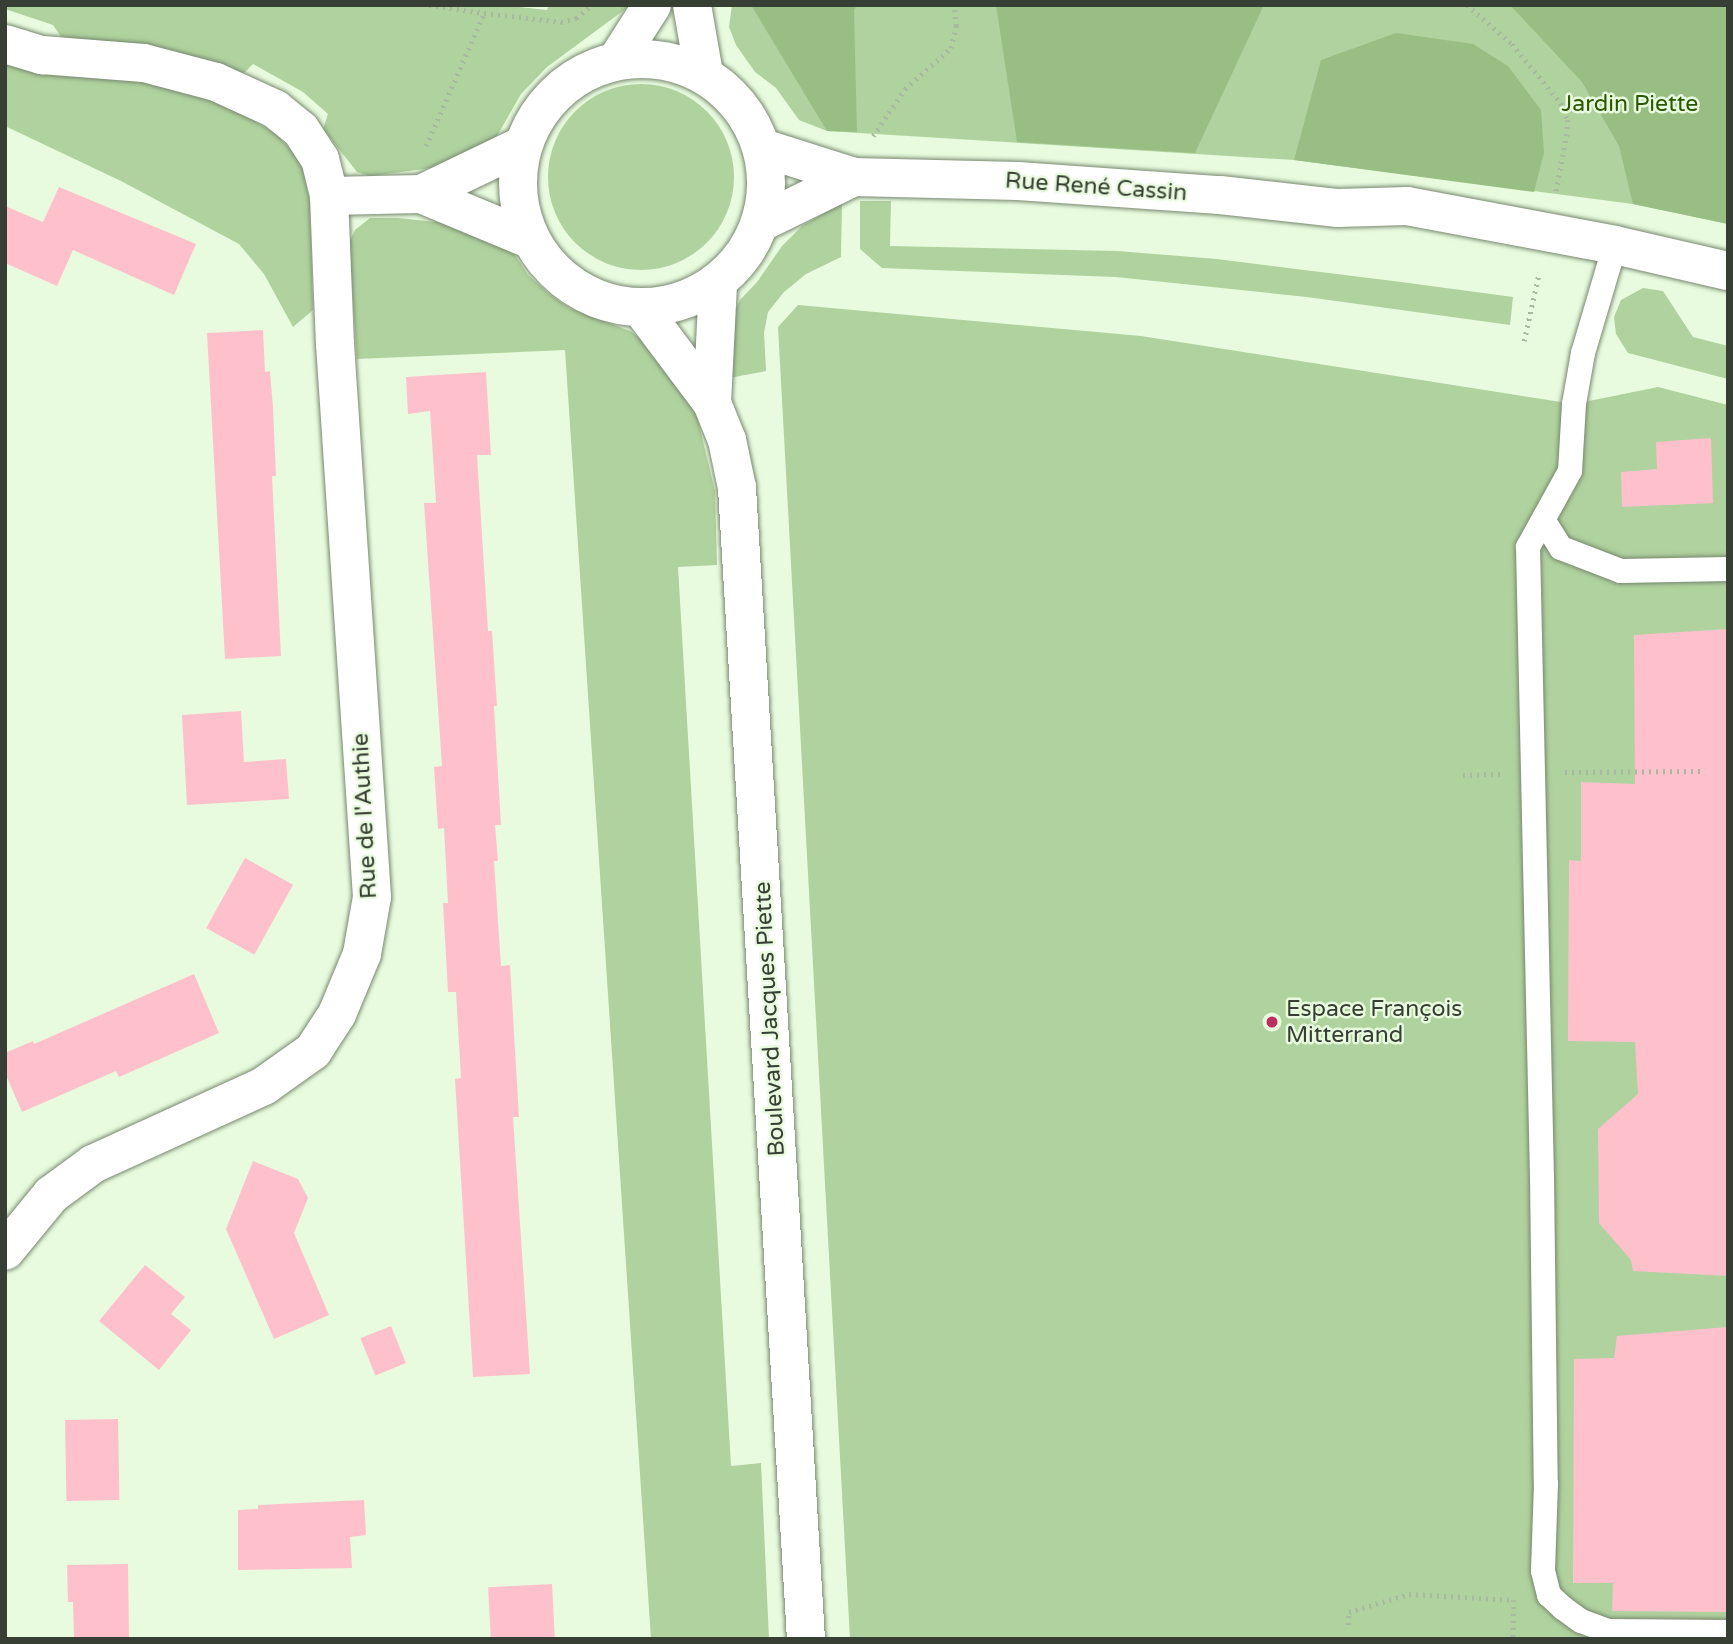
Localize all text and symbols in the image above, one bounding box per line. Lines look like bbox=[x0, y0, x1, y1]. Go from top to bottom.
park label: Jardin Piette bbox=[1562, 90, 1698, 118]
street label: Rue René Cassin bbox=[1004, 167, 1188, 207]
street label: Rue de l'Authie bbox=[347, 732, 383, 900]
street label: Boulevard Jacques Piette bbox=[749, 881, 791, 1157]
place label: Espace François Mitterrand bbox=[1286, 995, 1462, 1049]
marker: Espace François Mitterrand bbox=[1264, 1014, 1280, 1030]

